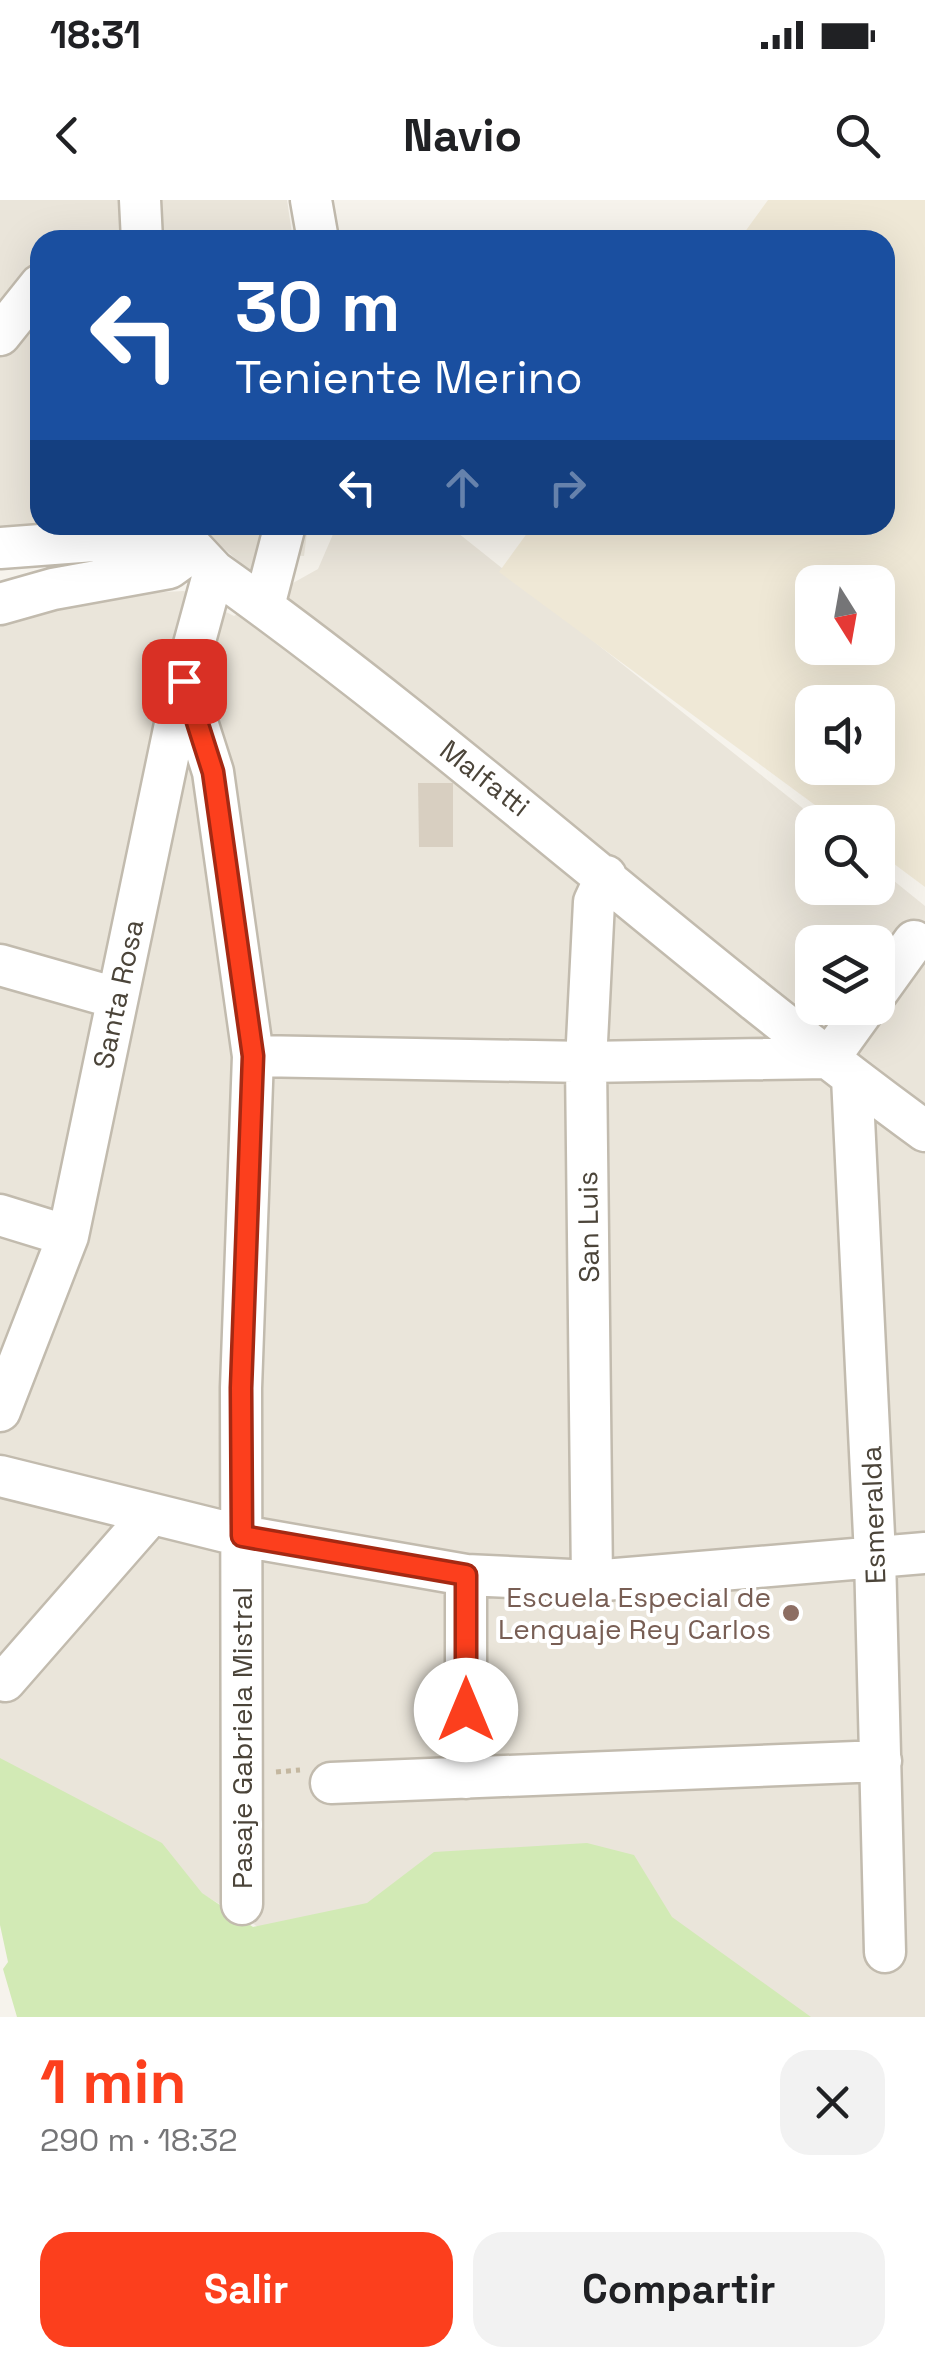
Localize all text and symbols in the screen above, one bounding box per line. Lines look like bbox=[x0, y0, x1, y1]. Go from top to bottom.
text: 18:31 bbox=[50, 11, 141, 59]
text: Navio bbox=[403, 107, 522, 164]
icon: back bbox=[40, 108, 95, 163]
icon: search bbox=[830, 108, 885, 163]
text: 30 m bbox=[235, 262, 400, 351]
icon: left bbox=[70, 270, 200, 400]
text: Teniente Merino bbox=[235, 349, 583, 406]
icon: left bbox=[330, 460, 385, 515]
icon: ahead bbox=[435, 460, 490, 515]
icon: right bbox=[540, 460, 595, 515]
north arrow bbox=[795, 565, 895, 665]
map controls bbox=[795, 565, 895, 1025]
pin bbox=[142, 639, 227, 724]
icon: arrive bbox=[157, 654, 212, 709]
button: sound bbox=[795, 685, 895, 785]
street label: Malfatti bbox=[433, 732, 537, 824]
button: search bbox=[795, 805, 895, 905]
street label: Santa Rosa bbox=[85, 916, 151, 1072]
button: layers bbox=[795, 925, 895, 1025]
street label: San Luis bbox=[569, 1171, 607, 1283]
street label: Esmeralda bbox=[853, 1445, 893, 1585]
place label: Escuela Especial de Lenguaje Rey Carlos bbox=[498, 1579, 771, 1647]
street label: Pasaje Gabriela Mistral bbox=[224, 1587, 260, 1889]
marker: Escuela Especial de Lenguaje Rey Carlos bbox=[780, 1602, 802, 1624]
position arrow bbox=[414, 1658, 518, 1762]
text: 1 min bbox=[40, 2044, 187, 2121]
button: close bbox=[780, 2050, 885, 2155]
text: 290 m · 18:32 bbox=[40, 2120, 238, 2160]
button: Salir bbox=[40, 2232, 453, 2347]
button: Compartir bbox=[473, 2232, 885, 2347]

